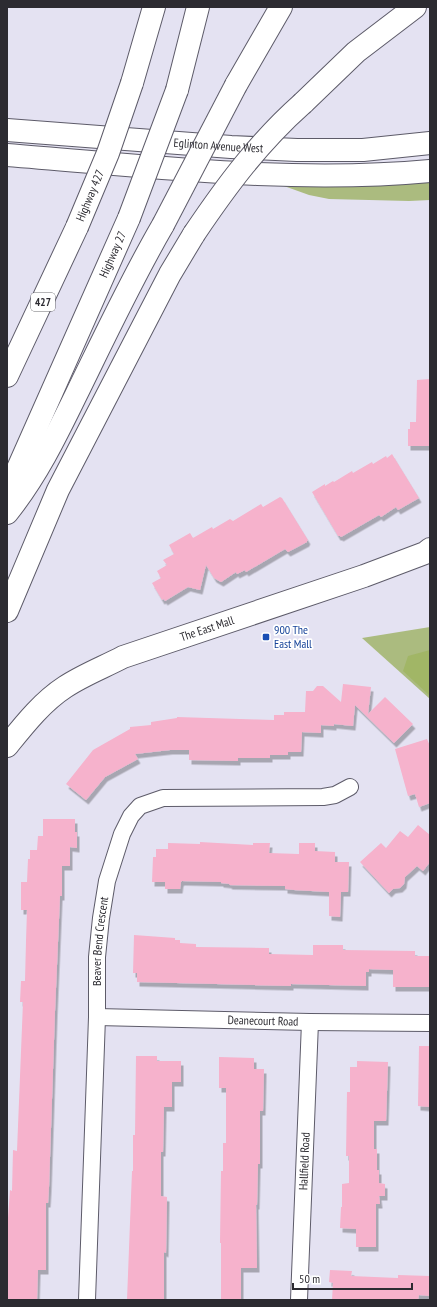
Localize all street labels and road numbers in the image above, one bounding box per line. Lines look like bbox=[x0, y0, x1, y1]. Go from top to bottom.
street label: Eglinton Avenue West bbox=[173, 135, 264, 155]
street label: Highway 427 bbox=[72, 167, 107, 223]
street label: Highway 27 bbox=[96, 229, 129, 280]
road number: 427 bbox=[31, 293, 55, 311]
street label: The East Mall bbox=[178, 612, 236, 644]
street label: Beaver Bend Crescent bbox=[89, 895, 111, 986]
street label: Deanecourt Road bbox=[227, 1012, 298, 1029]
street label: Hallfield Road bbox=[295, 1132, 313, 1190]

